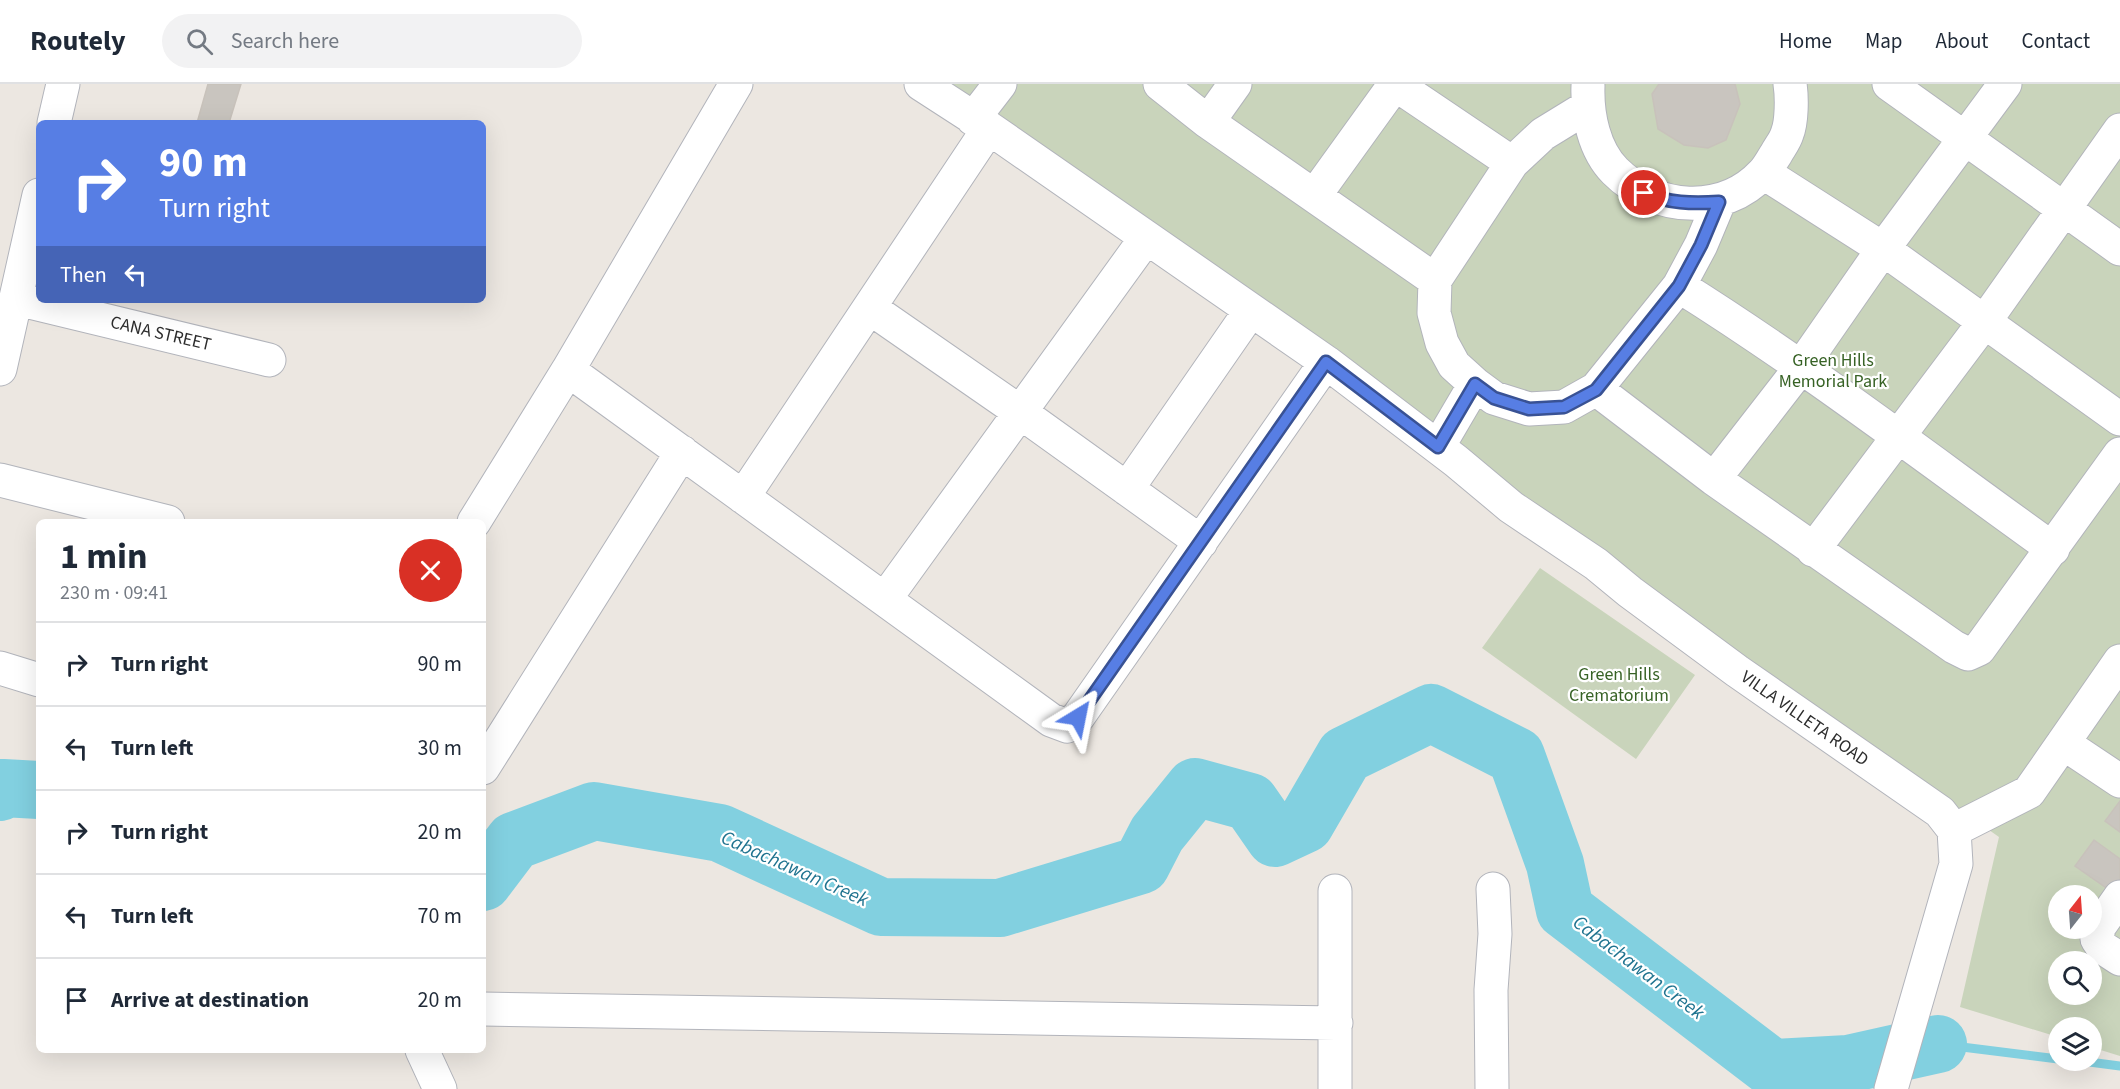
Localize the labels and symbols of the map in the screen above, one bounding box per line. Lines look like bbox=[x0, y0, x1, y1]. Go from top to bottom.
pin bbox=[1618, 167, 1669, 218]
street label: CANA STREET bbox=[108, 310, 214, 357]
park label: Green Hills Memorial Park bbox=[1779, 348, 1887, 394]
park label: Green Hills Crematorium bbox=[1569, 662, 1669, 708]
street label: VILLA VILLETA ROAD bbox=[1736, 665, 1874, 772]
position arrow bbox=[1046, 685, 1110, 749]
water label: Cabachawan Creek bbox=[716, 824, 873, 914]
north arrow bbox=[2048, 885, 2102, 939]
water label: Cabachawan Creek bbox=[1567, 909, 1711, 1027]

